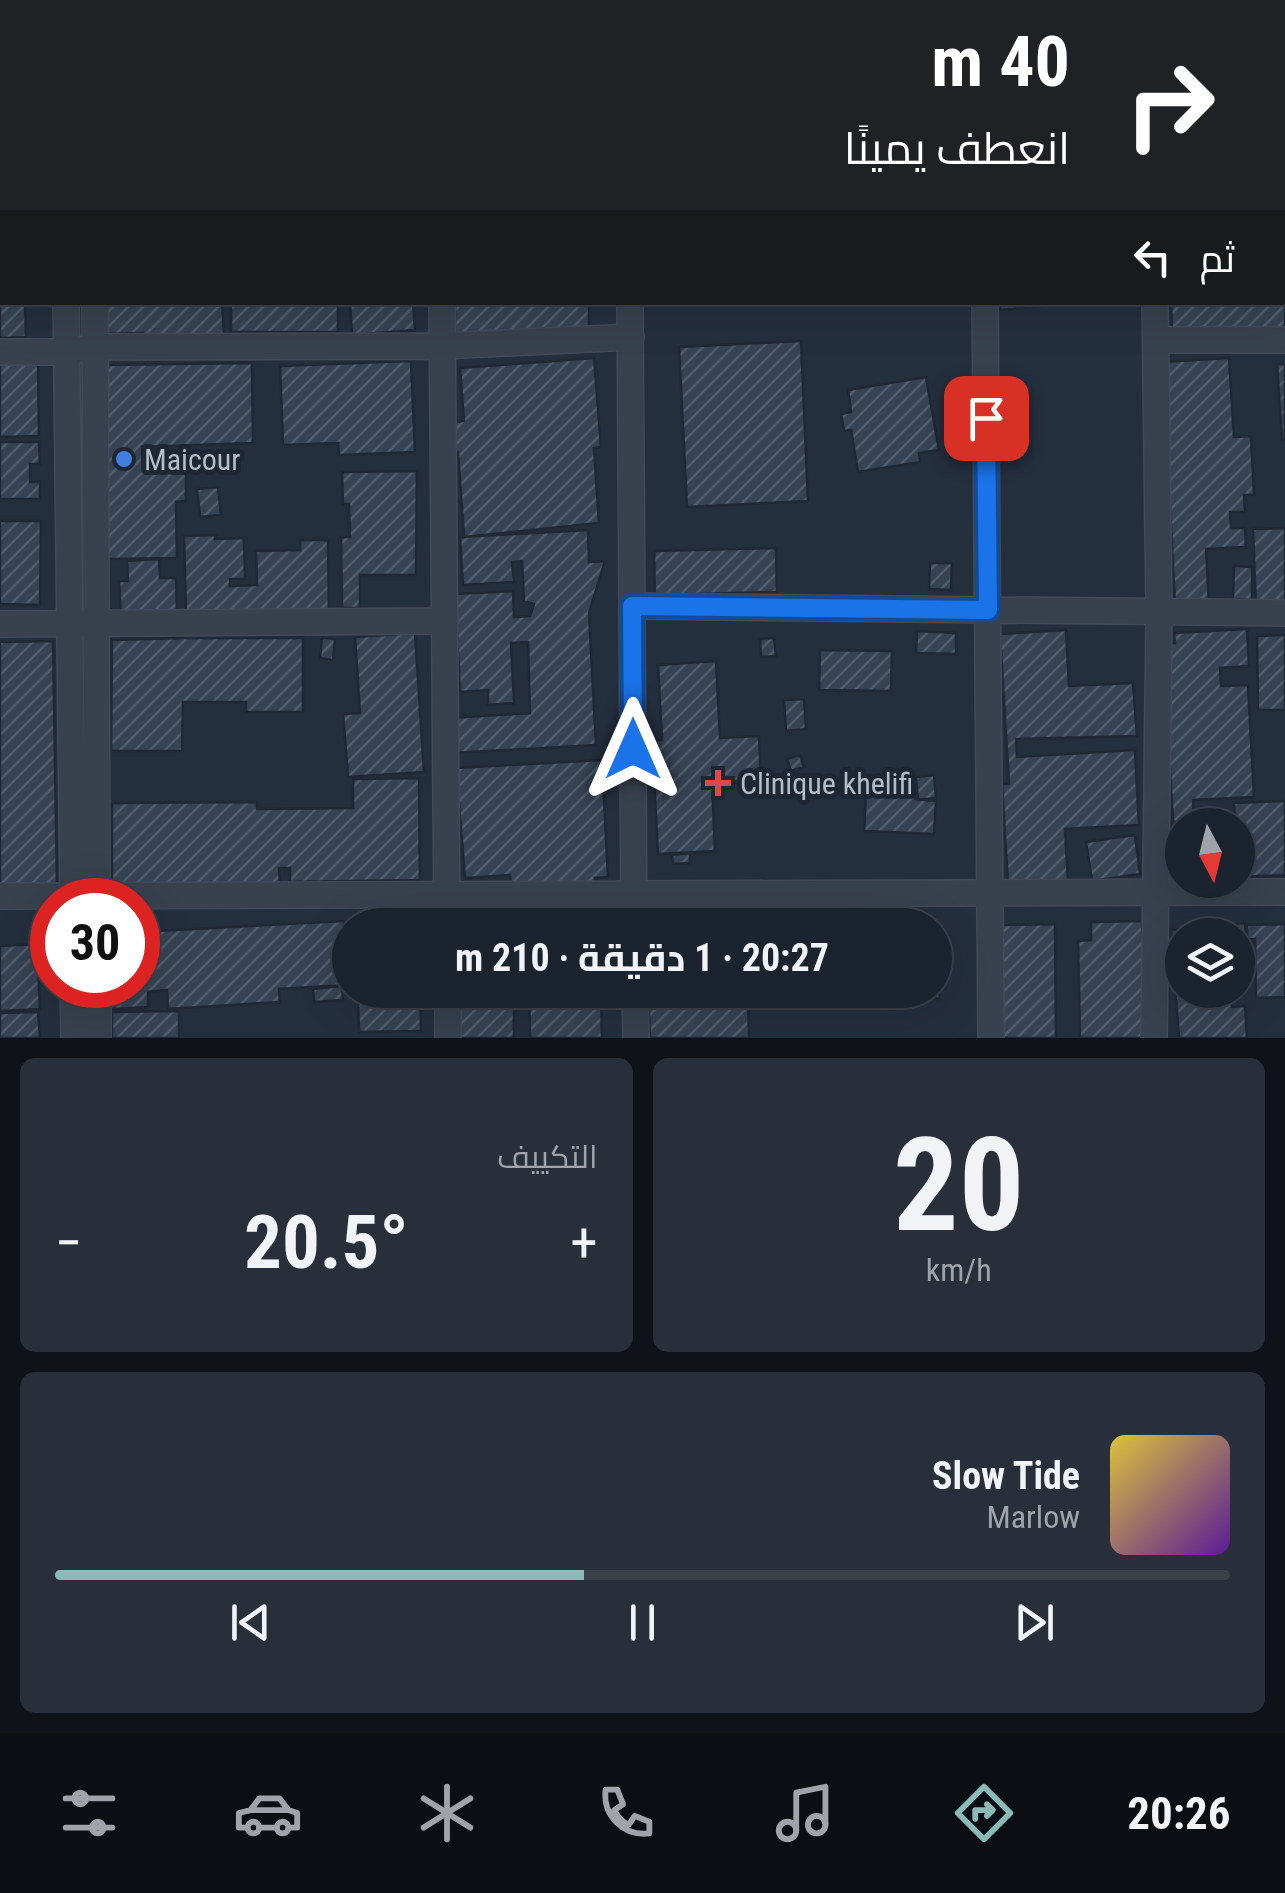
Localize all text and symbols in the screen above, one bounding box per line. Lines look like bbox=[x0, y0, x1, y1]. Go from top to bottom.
text: 40 m bbox=[931, 21, 1070, 103]
icon: right bbox=[1105, 40, 1235, 170]
text: انعطف يمينًا bbox=[844, 122, 1070, 175]
icon: left bbox=[1125, 230, 1180, 285]
text: ثم bbox=[1200, 237, 1235, 281]
pin bbox=[944, 376, 1029, 461]
icon: arrive bbox=[959, 391, 1014, 446]
place label: Maicour bbox=[144, 442, 240, 477]
marker: Maicour bbox=[113, 448, 135, 470]
position arrow bbox=[581, 697, 685, 801]
place label: Clinique khelifi bbox=[740, 766, 913, 801]
marker: Clinique khelifi bbox=[705, 770, 731, 796]
north arrow bbox=[1165, 808, 1255, 898]
map controls bbox=[1165, 808, 1255, 1008]
speed limit sign: 30 bbox=[30, 878, 160, 1008]
button: layers bbox=[1165, 918, 1255, 1008]
text: 20:27 · 1 دقيقة · 210 m bbox=[455, 936, 829, 980]
text: 20 bbox=[893, 1109, 1024, 1262]
text: التكييف bbox=[497, 1138, 598, 1176]
text: 20.5° bbox=[244, 1198, 409, 1286]
text: − bbox=[55, 1211, 83, 1275]
text: + bbox=[570, 1211, 598, 1275]
text: km/h bbox=[926, 1251, 992, 1289]
text: Slow Tide bbox=[932, 1454, 1080, 1498]
text: Marlow bbox=[987, 1498, 1080, 1536]
icon: previous bbox=[223, 1595, 278, 1650]
icon: pause bbox=[615, 1595, 670, 1650]
icon: next bbox=[1007, 1595, 1062, 1650]
icon: filters bbox=[54, 1778, 124, 1848]
icon: car bbox=[233, 1778, 303, 1848]
icon: climate bbox=[412, 1778, 482, 1848]
icon: phone bbox=[591, 1778, 661, 1848]
icon: music bbox=[770, 1778, 840, 1848]
icon: directions bbox=[949, 1778, 1019, 1848]
text: 20:26 bbox=[1127, 1787, 1231, 1840]

